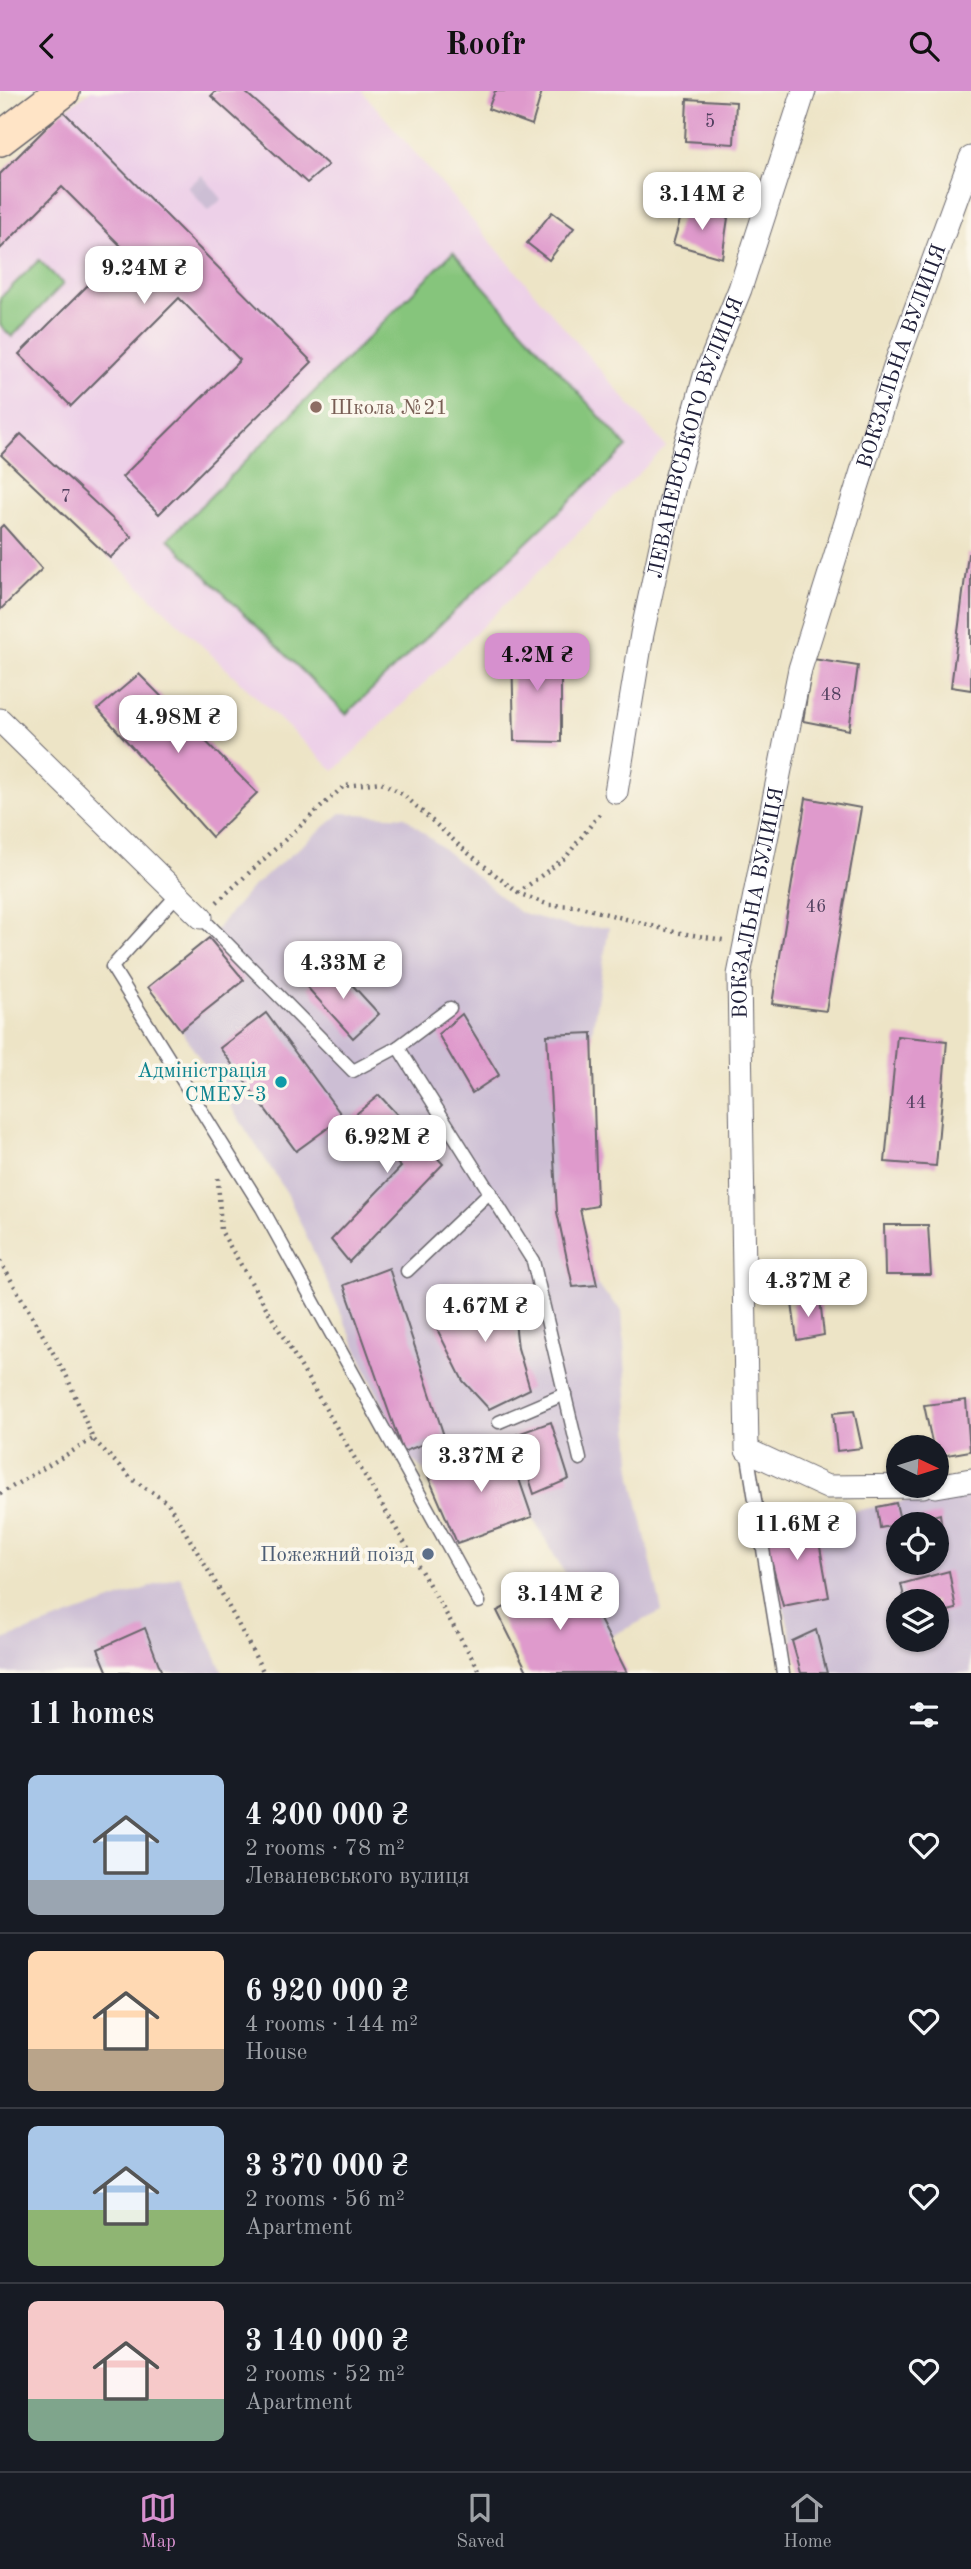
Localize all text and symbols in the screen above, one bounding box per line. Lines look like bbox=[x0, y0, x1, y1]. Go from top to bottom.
icon: back bbox=[28, 27, 66, 65]
icon: search bbox=[905, 27, 943, 65]
text: Roofr bbox=[445, 30, 526, 62]
house number: 5 bbox=[705, 113, 715, 131]
pin: 3.14M ₴ bbox=[637, 173, 767, 232]
text: 3.14M ₴ bbox=[659, 183, 745, 206]
street label: ВОКЗАЛЬНА ВУЛИЦЯ bbox=[855, 242, 951, 471]
pin: 9.24M ₴ bbox=[79, 247, 209, 306]
text: 9.24M ₴ bbox=[101, 257, 187, 280]
street label: ЛЕВАНЕВСЬКОГО ВУЛИЦЯ bbox=[645, 294, 748, 580]
place label: Школа №21 bbox=[330, 398, 448, 419]
marker: Школа №21 bbox=[308, 399, 324, 415]
house number: 7 bbox=[61, 488, 71, 506]
pin: 4.2M ₴ bbox=[480, 633, 594, 693]
text: 4.2M ₴ bbox=[501, 644, 573, 667]
house number: 48 bbox=[821, 686, 841, 704]
pin: 4.98M ₴ bbox=[113, 695, 243, 755]
text: 4.98M ₴ bbox=[135, 706, 221, 729]
street label: ВОКЗАЛЬНА ВУЛИЦЯ bbox=[730, 785, 788, 1019]
house number: 46 bbox=[806, 898, 826, 916]
pin: 4.33M ₴ bbox=[278, 941, 408, 1001]
text: 4.33M ₴ bbox=[300, 952, 386, 975]
place label: Адміністрація СМЕУ-3 bbox=[137, 1061, 267, 1106]
marker: Адміністрація СМЕУ-3 bbox=[273, 1074, 289, 1090]
house number: 44 bbox=[906, 1094, 926, 1112]
pin: 6.92M ₴ bbox=[322, 1115, 452, 1175]
text: 6.92M ₴ bbox=[344, 1126, 430, 1149]
pin: 4.37M ₴ bbox=[743, 1259, 873, 1319]
text: 4.37M ₴ bbox=[765, 1270, 851, 1293]
pin: 4.67M ₴ bbox=[420, 1285, 550, 1344]
text: 4.67M ₴ bbox=[442, 1295, 528, 1318]
pin: 3.37M ₴ bbox=[416, 1435, 546, 1494]
north arrow bbox=[886, 1435, 948, 1498]
map controls bbox=[886, 1435, 949, 1652]
text: 3.37M ₴ bbox=[438, 1445, 524, 1468]
pin: 11.6M ₴ bbox=[732, 1503, 862, 1562]
button: locate bbox=[886, 1512, 949, 1575]
text: 11.6M ₴ bbox=[754, 1513, 840, 1536]
place label: Пожежний поїзд bbox=[260, 1545, 415, 1566]
marker: Пожежний поїзд bbox=[420, 1546, 436, 1562]
pin: 3.14M ₴ bbox=[495, 1573, 625, 1632]
text: 3.14M ₴ bbox=[517, 1583, 603, 1606]
button: layers bbox=[886, 1589, 949, 1652]
icon: filters bbox=[905, 1696, 943, 1734]
text: 11 homes bbox=[28, 1700, 154, 1730]
text: 4 200 000 ₴ bbox=[245, 1801, 409, 1831]
icon: home bbox=[84, 1803, 168, 1887]
icon: heart bbox=[905, 1826, 943, 1864]
text: 2 rooms · 78 m² bbox=[245, 1837, 405, 1860]
text: Леваневського вулиця bbox=[245, 1865, 470, 1888]
text: 6 920 000 ₴ bbox=[245, 1977, 409, 2007]
icon: home bbox=[84, 1979, 168, 2063]
icon: heart bbox=[905, 2002, 943, 2040]
text: 4 rooms · 144 m² bbox=[245, 2013, 418, 2036]
text: House bbox=[245, 2041, 307, 2064]
text: 3 370 000 ₴ bbox=[245, 2152, 409, 2182]
icon: home bbox=[84, 2154, 168, 2238]
icon: heart bbox=[905, 2177, 943, 2215]
text: 2 rooms · 56 m² bbox=[245, 2188, 405, 2211]
text: Apartment bbox=[245, 2216, 353, 2239]
text: 3 140 000 ₴ bbox=[245, 2327, 409, 2357]
icon: home bbox=[84, 2329, 168, 2413]
icon: heart bbox=[905, 2352, 943, 2390]
text: 2 rooms · 52 m² bbox=[245, 2363, 405, 2386]
text: Apartment bbox=[245, 2391, 353, 2414]
tab: Map bbox=[139, 2489, 177, 2554]
tab: Saved bbox=[456, 2489, 505, 2554]
tab: Home bbox=[783, 2489, 832, 2554]

